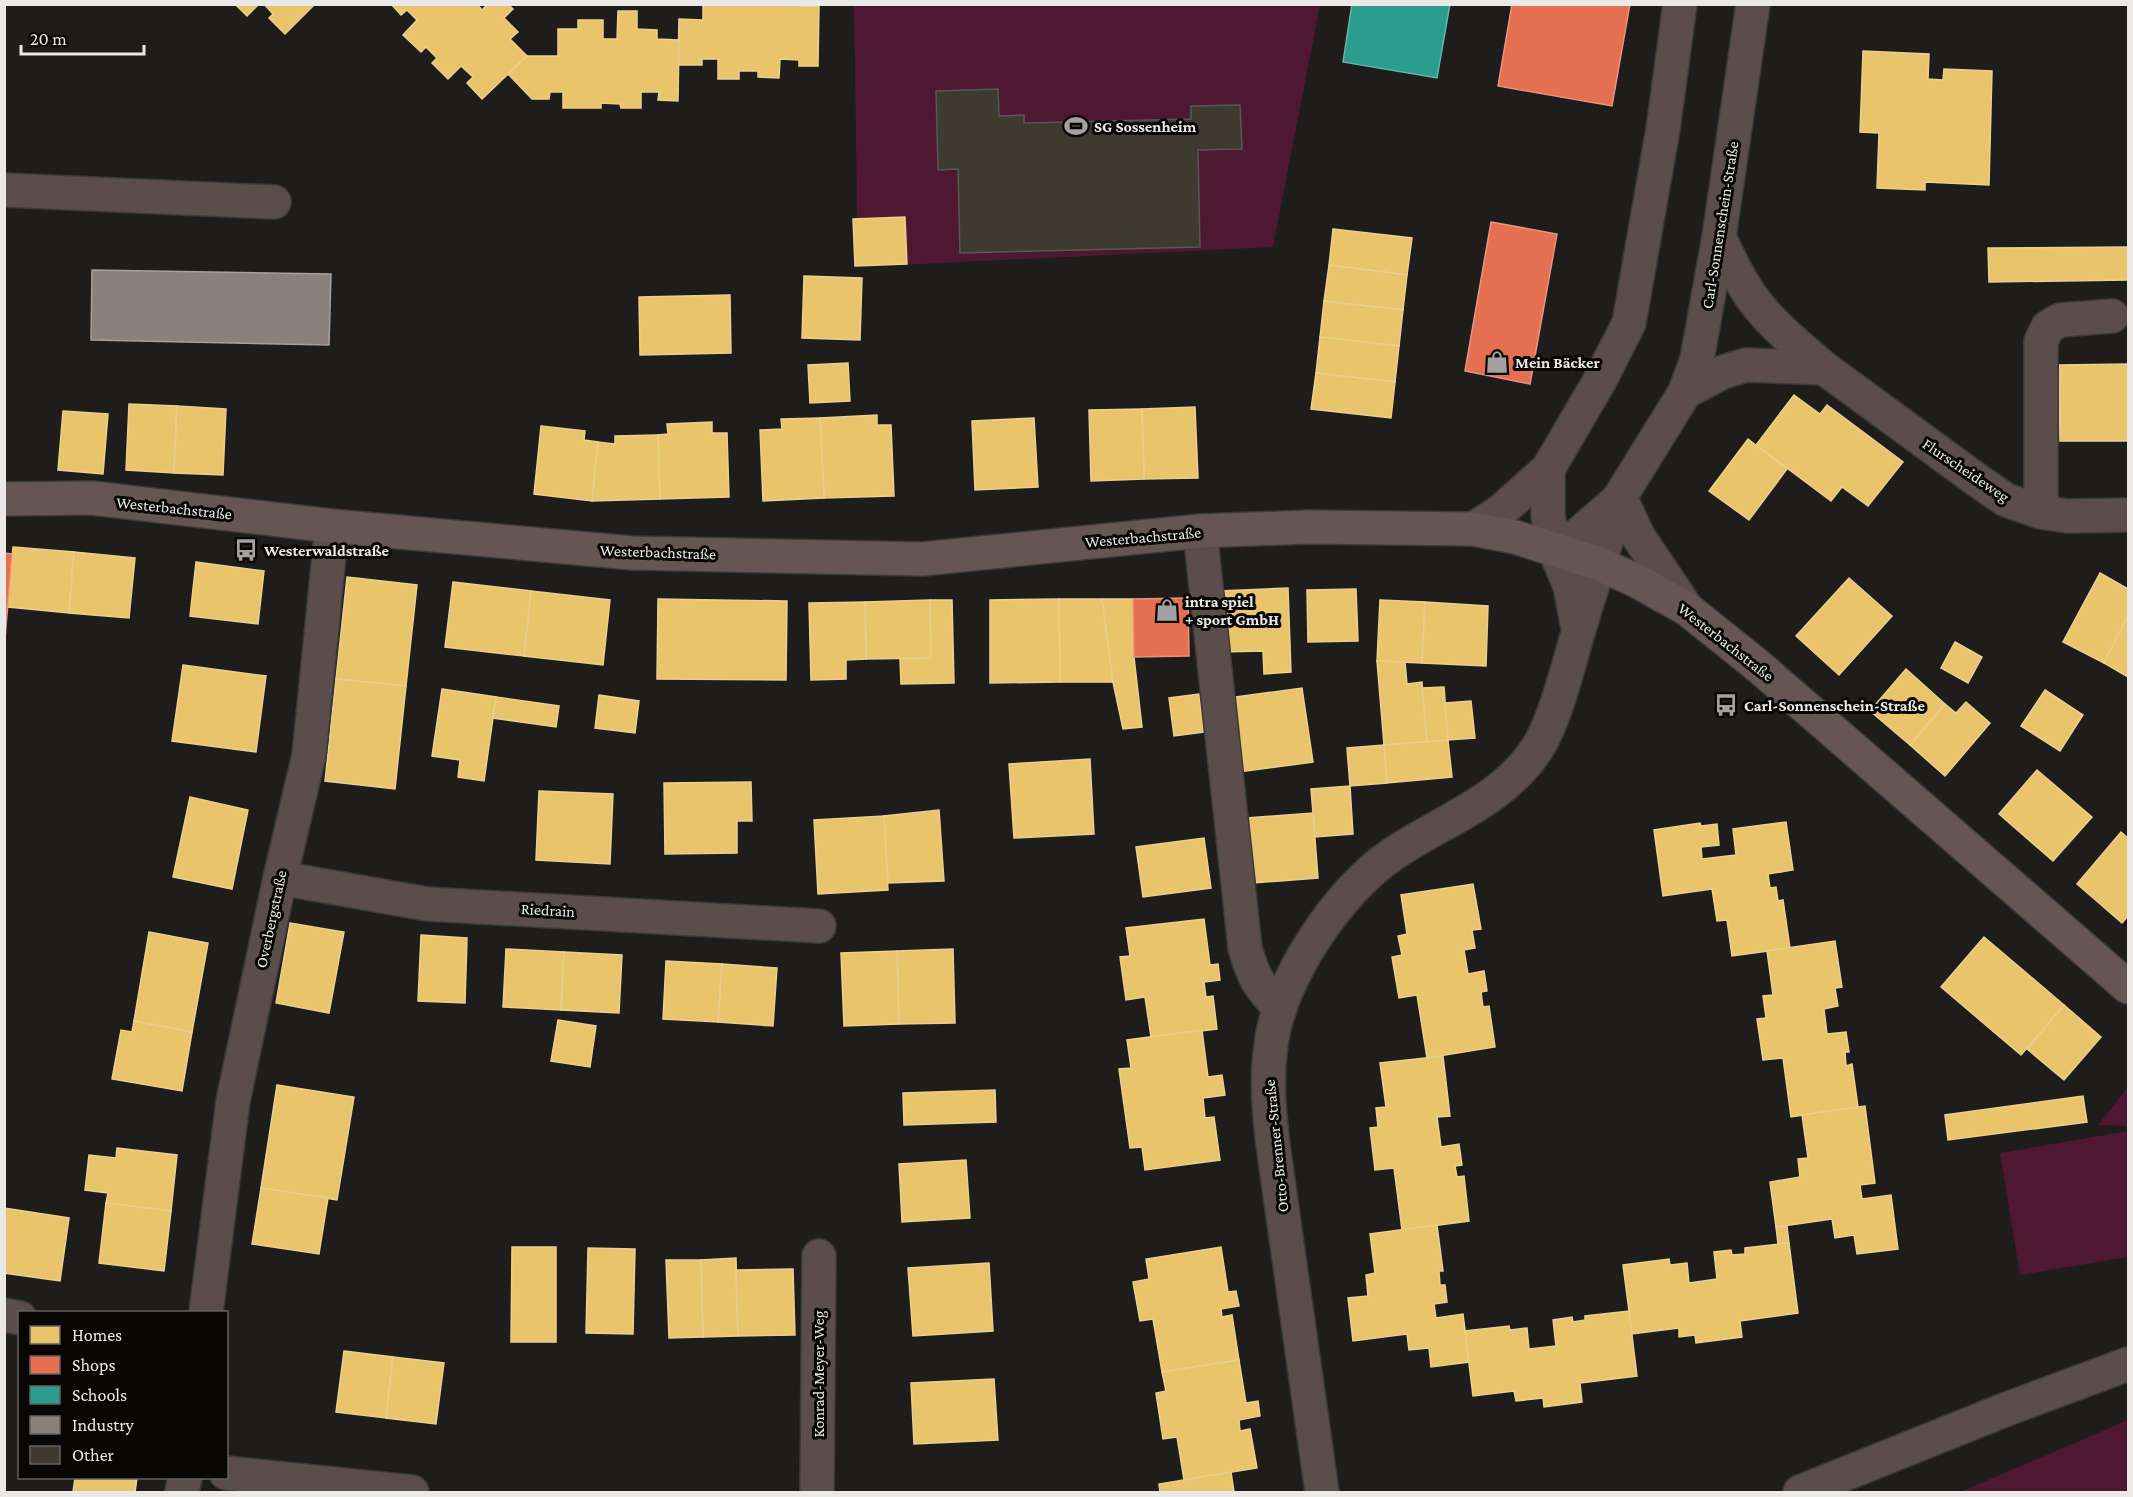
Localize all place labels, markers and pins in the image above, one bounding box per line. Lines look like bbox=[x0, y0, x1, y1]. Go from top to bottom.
sports icon: SG Sossenheim bbox=[1063, 113, 1089, 139]
place label: SG Sossenheim bbox=[1094, 118, 1197, 135]
shop icon: Mein Bäcker bbox=[1484, 349, 1510, 375]
place label: Mein Bäcker bbox=[1515, 354, 1601, 371]
bus stop icon: Westerwaldstraße bbox=[233, 537, 259, 563]
place label: Westerwaldstraße bbox=[263, 542, 390, 559]
place label: intra spiel + sport GmbH bbox=[1185, 593, 1279, 628]
shop icon: intra spiel + sport GmbH bbox=[1154, 597, 1180, 623]
bus stop icon: Carl-Sonnenschein-Straße bbox=[1713, 692, 1739, 718]
place label: Carl-Sonnenschein-Straße bbox=[1744, 697, 1925, 714]

